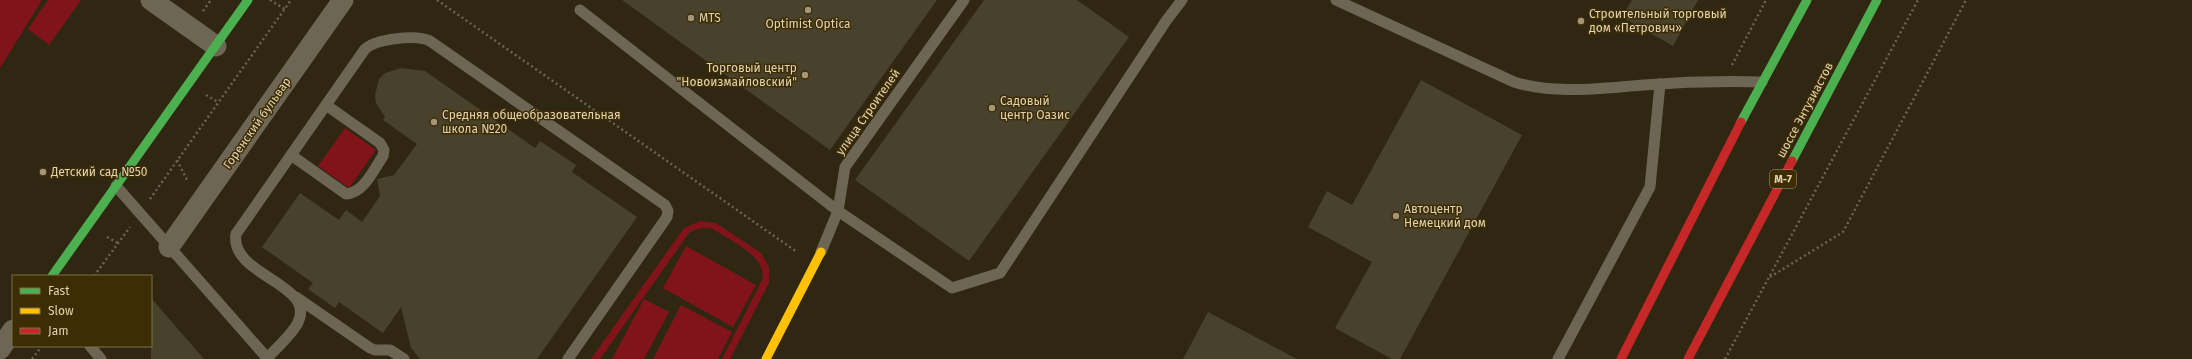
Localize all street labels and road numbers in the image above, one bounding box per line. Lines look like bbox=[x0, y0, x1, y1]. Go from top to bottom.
street label: шоссе Энтузиастов bbox=[1774, 60, 1836, 160]
street label: улица Строителей bbox=[833, 66, 903, 158]
street label: Горенский бульвар bbox=[220, 75, 294, 171]
road number: М-7 bbox=[1770, 170, 1796, 188]

